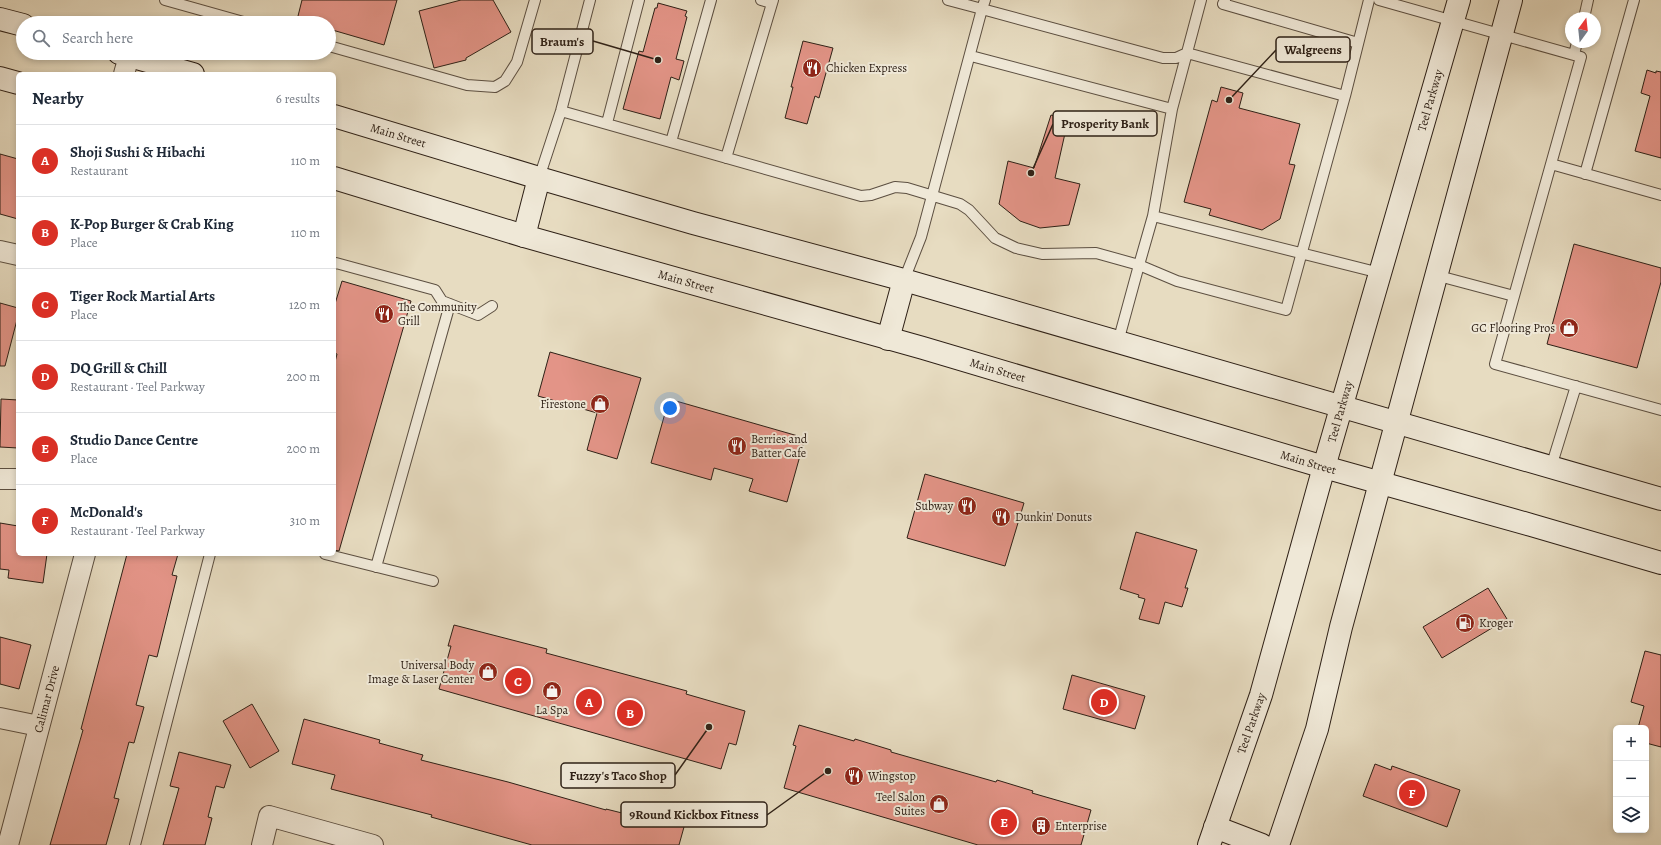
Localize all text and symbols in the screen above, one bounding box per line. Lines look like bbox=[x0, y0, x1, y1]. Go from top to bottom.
north arrow bbox=[1565, 12, 1601, 48]
search box bbox=[16, 16, 336, 60]
icon: search bbox=[30, 27, 52, 49]
text: Search here bbox=[62, 28, 133, 48]
callout: Braum's bbox=[532, 29, 593, 54]
text: Braum's bbox=[540, 33, 584, 50]
callout: Walgreens bbox=[1276, 37, 1350, 62]
text: Walgreens bbox=[1283, 41, 1342, 58]
restaurant icon: Chicken Express bbox=[801, 57, 823, 79]
place label: Chicken Express bbox=[826, 60, 907, 76]
street label: Teel Parkway bbox=[1413, 67, 1447, 133]
text: Nearby bbox=[32, 87, 83, 110]
text: 6 results bbox=[276, 90, 320, 107]
callout: Prosperity Bank bbox=[1053, 111, 1157, 136]
text: Prosperity Bank bbox=[1061, 115, 1149, 132]
street label: Main Street bbox=[368, 119, 428, 151]
text: Shoji Sushi & Hibachi bbox=[70, 142, 205, 162]
text: A bbox=[41, 152, 49, 169]
text: 110 m bbox=[291, 152, 320, 169]
text: Restaurant bbox=[70, 162, 128, 179]
text: K-Pop Burger & Crab King bbox=[70, 214, 234, 234]
text: B bbox=[41, 224, 49, 241]
text: 110 m bbox=[291, 224, 320, 241]
text: Place bbox=[70, 234, 98, 251]
street label: Main Street bbox=[656, 266, 716, 297]
text: Tiger Rock Martial Arts bbox=[70, 286, 215, 306]
text: C bbox=[41, 296, 49, 313]
text: 120 m bbox=[289, 296, 320, 313]
place label: The Community Grill bbox=[398, 299, 477, 329]
restaurant icon: The Community Grill bbox=[373, 303, 395, 325]
text: Place bbox=[70, 306, 98, 323]
shop icon: GC Flooring Pros bbox=[1558, 317, 1580, 339]
place label: GC Flooring Pros bbox=[1471, 320, 1555, 336]
street label: Main Street bbox=[968, 354, 1028, 386]
text: DQ Grill & Chill bbox=[70, 358, 167, 378]
text: D bbox=[40, 368, 50, 385]
text: 200 m bbox=[287, 368, 320, 385]
text: Restaurant · Teel Parkway bbox=[70, 378, 205, 395]
street label: Teel Parkway bbox=[1324, 378, 1357, 444]
shop icon: Firestone bbox=[589, 393, 611, 415]
place label: Firestone bbox=[540, 396, 586, 412]
your location bbox=[660, 398, 680, 418]
text: Studio Dance Centre bbox=[70, 430, 198, 450]
place label: Berries and Batter Cafe bbox=[751, 431, 808, 461]
restaurant icon: Berries and Batter Cafe bbox=[726, 435, 748, 457]
text: E bbox=[41, 440, 49, 457]
text: 200 m bbox=[287, 440, 320, 457]
street label: Main Street bbox=[1278, 446, 1338, 478]
text: Place bbox=[70, 450, 98, 467]
restaurant icon: Subway bbox=[956, 495, 978, 517]
place label: Subway bbox=[915, 498, 954, 514]
text: McDonald's bbox=[70, 502, 143, 522]
restaurant icon: Dunkin' Donuts bbox=[990, 506, 1012, 528]
place label: Dunkin' Donuts bbox=[1015, 509, 1092, 525]
text: F bbox=[42, 512, 48, 529]
text: 310 m bbox=[290, 512, 320, 529]
text: Restaurant · Teel Parkway bbox=[70, 522, 205, 539]
fuel station icon: Kroger bbox=[1454, 612, 1476, 634]
place label: Kroger bbox=[1479, 615, 1513, 631]
place label: Universal Body Image & Laser Center bbox=[368, 657, 475, 687]
shop icon: Universal Body Image & Laser Center bbox=[477, 661, 499, 683]
street label: Calimar Drive bbox=[30, 664, 63, 734]
pin: C bbox=[505, 666, 531, 696]
shop icon: La Spa bbox=[541, 680, 563, 702]
pin: A bbox=[576, 687, 602, 717]
pin: D bbox=[1091, 687, 1117, 717]
street label: Teel Parkway bbox=[1233, 690, 1269, 756]
pin: B bbox=[617, 698, 643, 728]
place label: La Spa bbox=[536, 702, 569, 718]
map controls bbox=[1613, 725, 1649, 833]
button: + bbox=[1613, 725, 1649, 761]
button: − bbox=[1613, 761, 1649, 797]
callout: Fuzzy's Taco Shop bbox=[561, 763, 675, 788]
restaurant icon: Wingstop bbox=[843, 765, 865, 787]
text: Fuzzy's Taco Shop bbox=[569, 767, 667, 784]
place label: Wingstop bbox=[867, 768, 916, 784]
pin: F bbox=[1399, 778, 1425, 808]
place label: Teel Salon Suites bbox=[876, 789, 925, 819]
shop icon: Teel Salon Suites bbox=[928, 793, 950, 815]
button: layers bbox=[1613, 797, 1649, 833]
callout: 9Round Kickbox Fitness bbox=[621, 802, 767, 827]
text: 9Round Kickbox Fitness bbox=[629, 806, 759, 823]
pin: E bbox=[991, 807, 1017, 837]
building icon: Enterprise bbox=[1030, 815, 1052, 837]
place label: Enterprise bbox=[1055, 818, 1107, 834]

